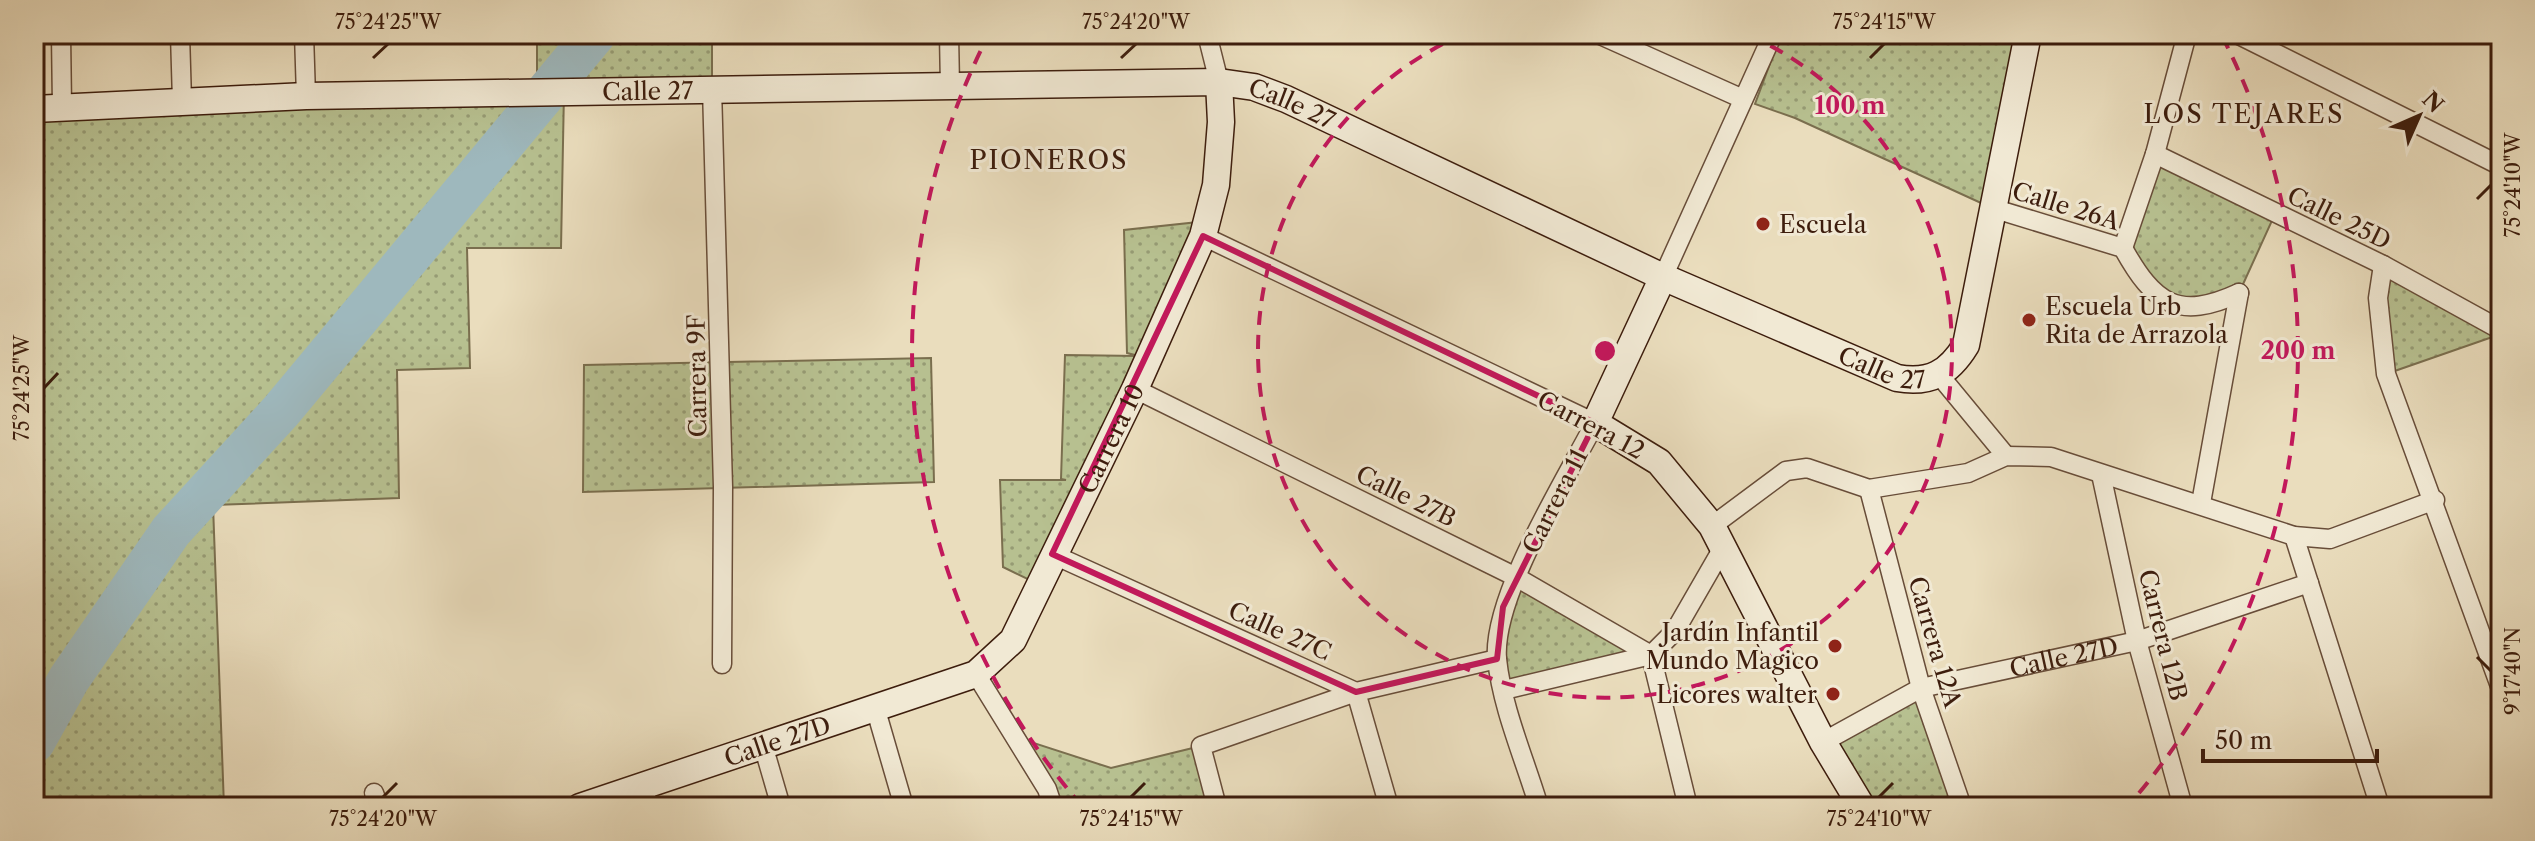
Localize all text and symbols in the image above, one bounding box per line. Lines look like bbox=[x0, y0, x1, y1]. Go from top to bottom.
text: 75°24'25"W bbox=[335, 10, 442, 34]
text: 75°24'20"W bbox=[1082, 10, 1191, 34]
text: 75°24'15"W bbox=[1832, 10, 1937, 34]
street label: Calle 27 bbox=[1245, 72, 1340, 135]
street label: Calle 27 bbox=[602, 76, 694, 106]
north arrow bbox=[2379, 76, 2459, 156]
text: N bbox=[2416, 86, 2449, 119]
text: 100 m bbox=[1814, 91, 1886, 120]
district label: LOS TEJARES bbox=[2144, 98, 2344, 130]
text: 75°24'10"W bbox=[2501, 131, 2525, 237]
district label: PIONEROS bbox=[969, 144, 1129, 176]
street label: Calle 26A bbox=[2009, 176, 2124, 236]
street label: Calle 25D bbox=[2283, 181, 2395, 255]
place label: Escuela bbox=[1779, 210, 1867, 239]
marker: Escuela bbox=[1754, 215, 1772, 233]
place label: Escuela Urb Rita de Arrazola bbox=[2045, 292, 2228, 349]
marker: Escuela Urb Rita de Arrazola bbox=[2020, 311, 2038, 329]
street label: Carrera 9F bbox=[681, 314, 713, 438]
text: 75°24'25"W bbox=[10, 334, 34, 441]
text: 200 m bbox=[2261, 336, 2335, 365]
centre of rings bbox=[1591, 337, 1619, 365]
street label: Calle 27 bbox=[1834, 340, 1927, 394]
street label: Carrera 10 bbox=[1072, 379, 1150, 498]
street label: Carrera 12 bbox=[1532, 385, 1650, 465]
street label: Carrera 11 bbox=[1516, 444, 1594, 558]
street label: Calle 27B bbox=[1351, 459, 1461, 533]
street label: Carrera 12B bbox=[2133, 567, 2193, 703]
street label: Carrera 12A bbox=[1902, 573, 1968, 712]
street label: Calle 27C bbox=[1224, 596, 1336, 666]
place label: Jardín Infantil Mundo Magico bbox=[1646, 618, 1819, 675]
text: 9°17'40"N bbox=[2501, 627, 2525, 715]
street label: Calle 27D bbox=[2007, 631, 2121, 683]
marker: Jardín Infantil Mundo Magico bbox=[1826, 637, 1844, 655]
place label: Licores walter bbox=[1656, 680, 1817, 709]
marker: Licores walter bbox=[1824, 685, 1842, 703]
street label: Calle 27D bbox=[720, 709, 834, 772]
scale bar bbox=[2203, 713, 2377, 763]
text: 50 m bbox=[2215, 726, 2272, 755]
text: 75°24'20"W bbox=[329, 807, 438, 831]
text: 75°24'15"W bbox=[1079, 807, 1184, 831]
text: 75°24'10"W bbox=[1827, 807, 1933, 831]

